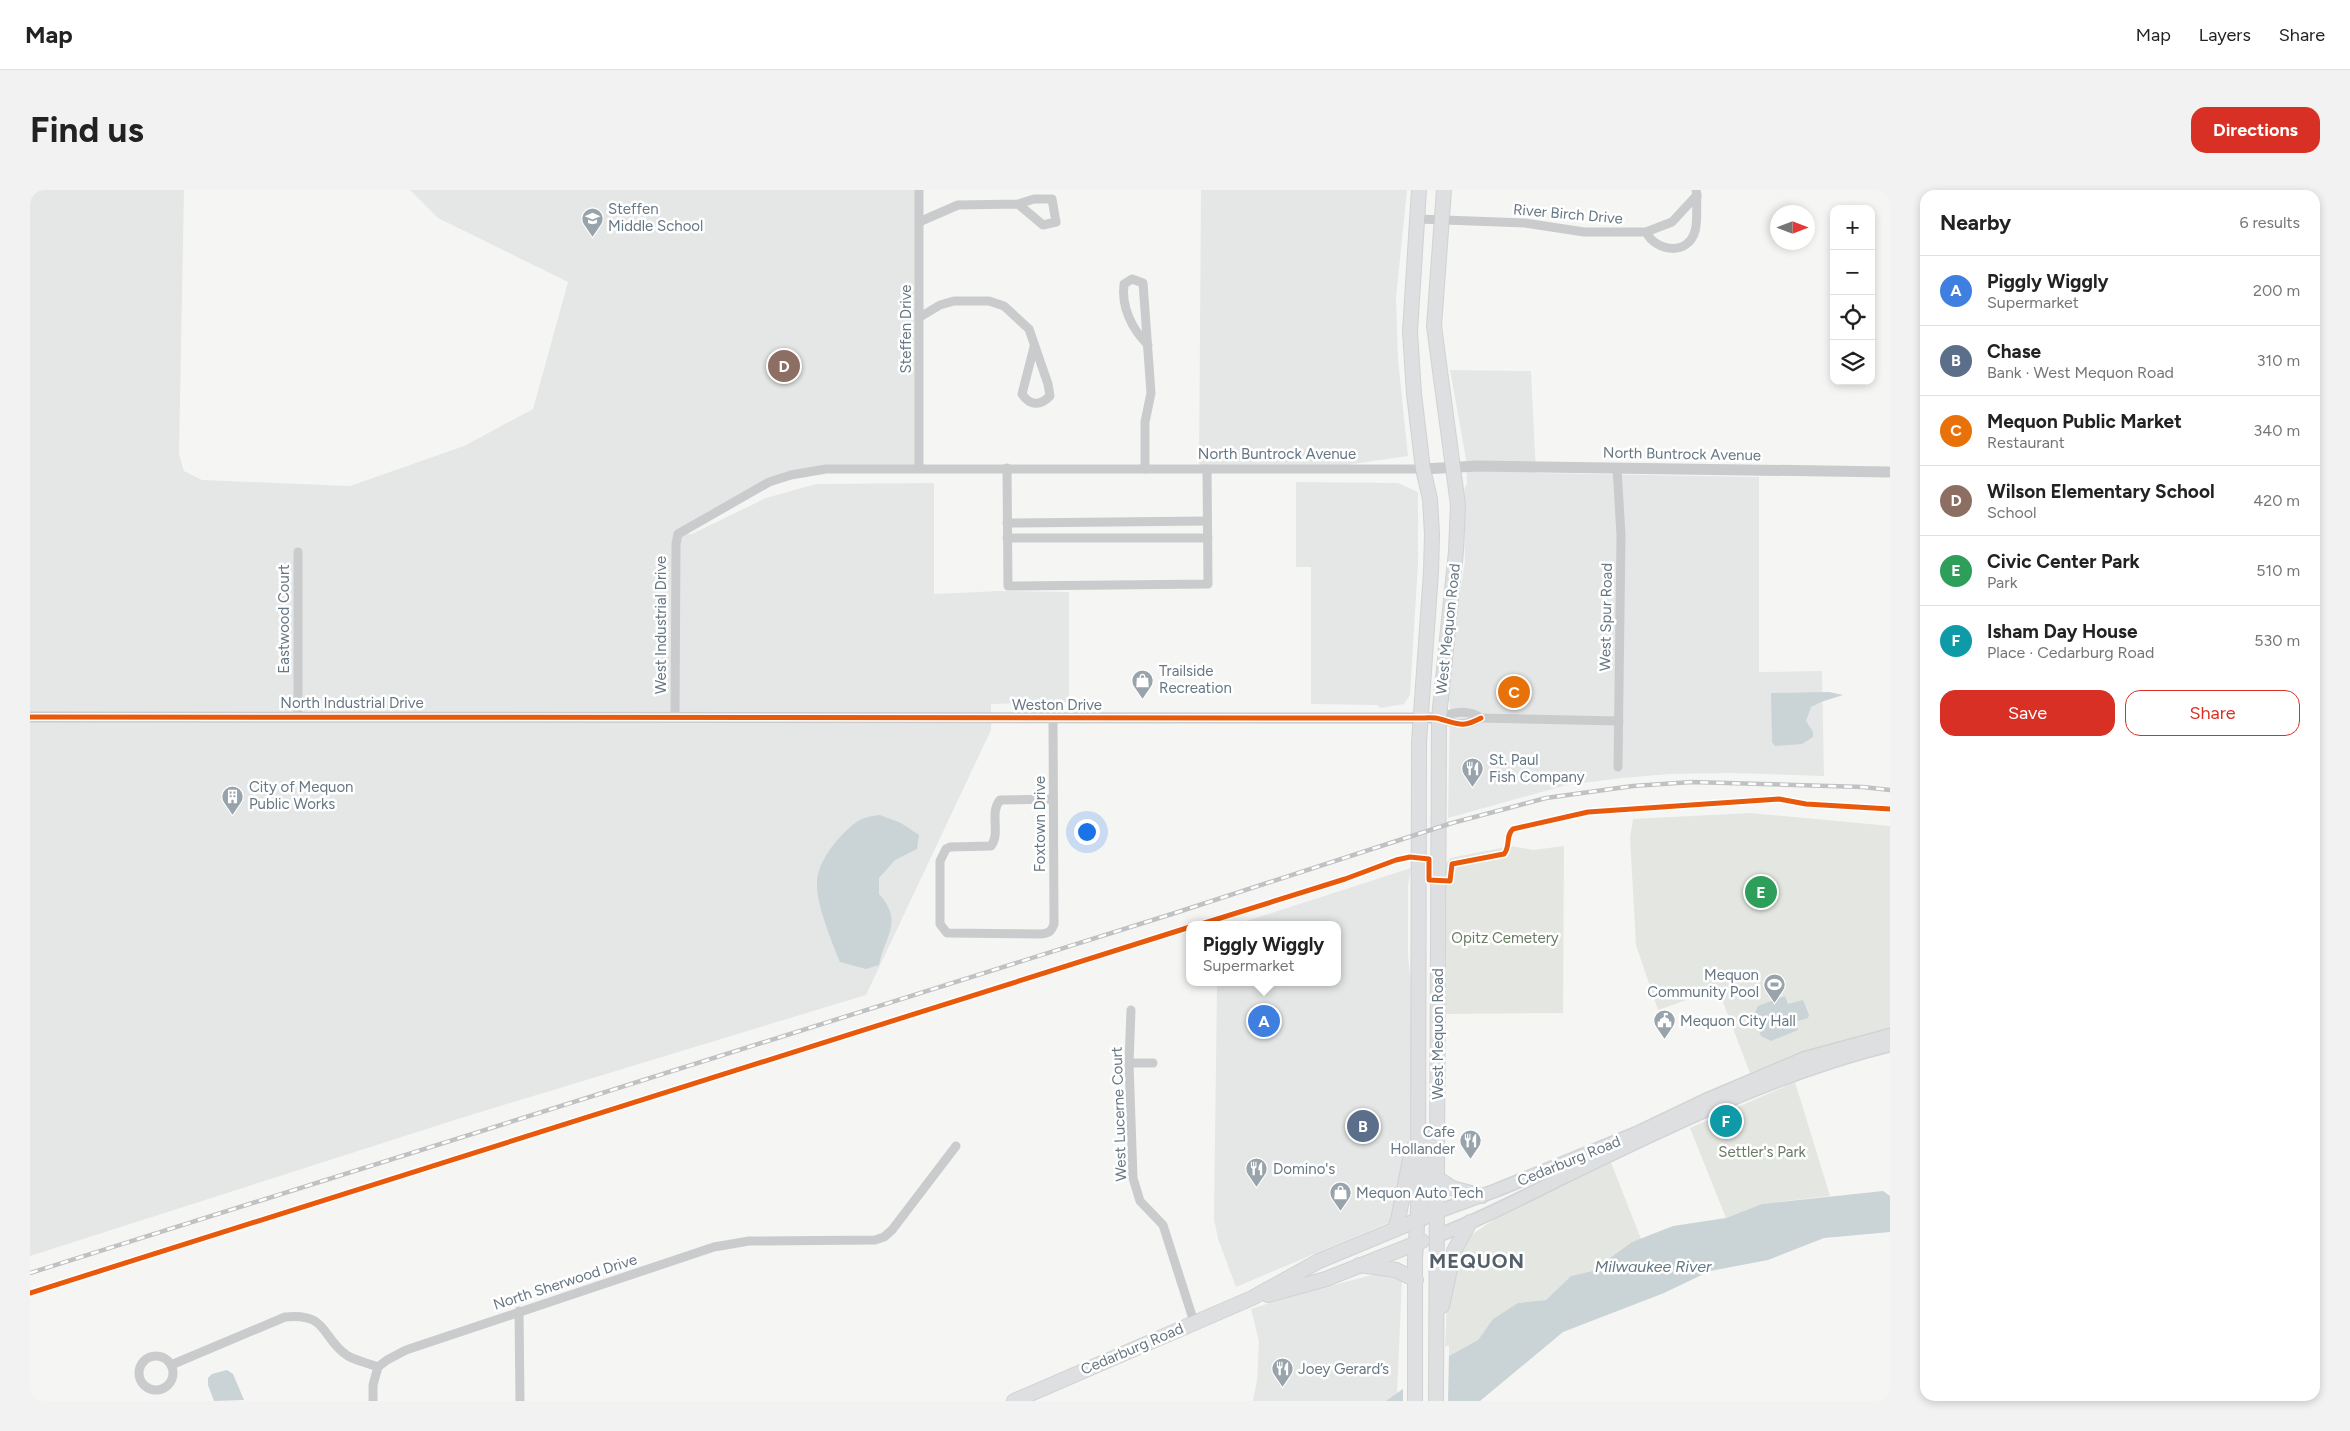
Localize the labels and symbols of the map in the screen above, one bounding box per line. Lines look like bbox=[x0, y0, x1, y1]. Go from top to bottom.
place label: Steffen Middle School bbox=[608, 200, 703, 235]
street label: River Birch Drive bbox=[1512, 200, 1624, 228]
north arrow bbox=[1770, 205, 1815, 250]
school or university icon: Steffen Middle School bbox=[580, 206, 604, 237]
street label: Steffen Drive bbox=[897, 284, 915, 374]
pin: D bbox=[768, 347, 800, 385]
street label: North Buntrock Avenue bbox=[1603, 444, 1761, 464]
street label: North Buntrock Avenue bbox=[1198, 445, 1356, 463]
street label: West Industrial Drive bbox=[652, 556, 670, 694]
street label: West Mequon Road bbox=[1432, 563, 1464, 695]
street label: West Spur Road bbox=[1596, 563, 1616, 671]
street label: Eastwood Court bbox=[275, 564, 293, 674]
place label: Trailside Recreation bbox=[1159, 662, 1232, 697]
shop icon: Trailside Recreation bbox=[1131, 668, 1155, 699]
pin: C bbox=[1498, 673, 1530, 711]
street label: North Industrial Drive bbox=[280, 694, 424, 712]
street label: Weston Drive bbox=[1012, 696, 1102, 714]
place label: St. Paul Fish Company bbox=[1489, 751, 1585, 786]
restaurant icon: St. Paul Fish Company bbox=[1461, 757, 1485, 788]
street label: Foxtown Drive bbox=[1031, 776, 1049, 872]
place label: City of Mequon Public Works bbox=[249, 778, 354, 813]
building icon: City of Mequon Public Works bbox=[221, 784, 245, 815]
your location bbox=[1074, 819, 1100, 845]
pin: E bbox=[1745, 873, 1777, 911]
park label: Opitz Cemetery bbox=[1451, 929, 1559, 947]
place label: Mequon Community Pool bbox=[1647, 966, 1759, 1001]
street label: West Mequon Road bbox=[1429, 968, 1447, 1100]
sports icon: Mequon Community Pool bbox=[1763, 972, 1787, 1003]
pin: A bbox=[1248, 1002, 1280, 1040]
public building icon: Mequon City Hall bbox=[1652, 1009, 1676, 1040]
place label: Mequon City Hall bbox=[1680, 1012, 1796, 1030]
street label: West Lucerne Court bbox=[1108, 1046, 1130, 1182]
pin: F bbox=[1710, 1102, 1742, 1140]
pin: B bbox=[1347, 1107, 1379, 1145]
place label: Cafe Hollander bbox=[1390, 1123, 1455, 1158]
restaurant icon: Cafe Hollander bbox=[1459, 1129, 1483, 1160]
street label: Cedarburg Road bbox=[1515, 1132, 1623, 1190]
park label: Settler's Park bbox=[1718, 1143, 1806, 1161]
restaurant icon: Domino's bbox=[1245, 1157, 1269, 1188]
place label: Domino's bbox=[1273, 1160, 1335, 1178]
shop icon: Mequon Auto Tech bbox=[1328, 1181, 1352, 1212]
place label: Mequon Auto Tech bbox=[1356, 1184, 1483, 1202]
district label: MEQUON bbox=[1429, 1249, 1525, 1273]
street label: North Sherwood Drive bbox=[491, 1250, 639, 1314]
water label: Milwaukee River bbox=[1595, 1257, 1712, 1276]
street label: Cedarburg Road bbox=[1078, 1319, 1186, 1379]
restaurant icon: Joey Gerard’s bbox=[1270, 1357, 1294, 1388]
place label: Joey Gerard’s bbox=[1298, 1360, 1389, 1378]

